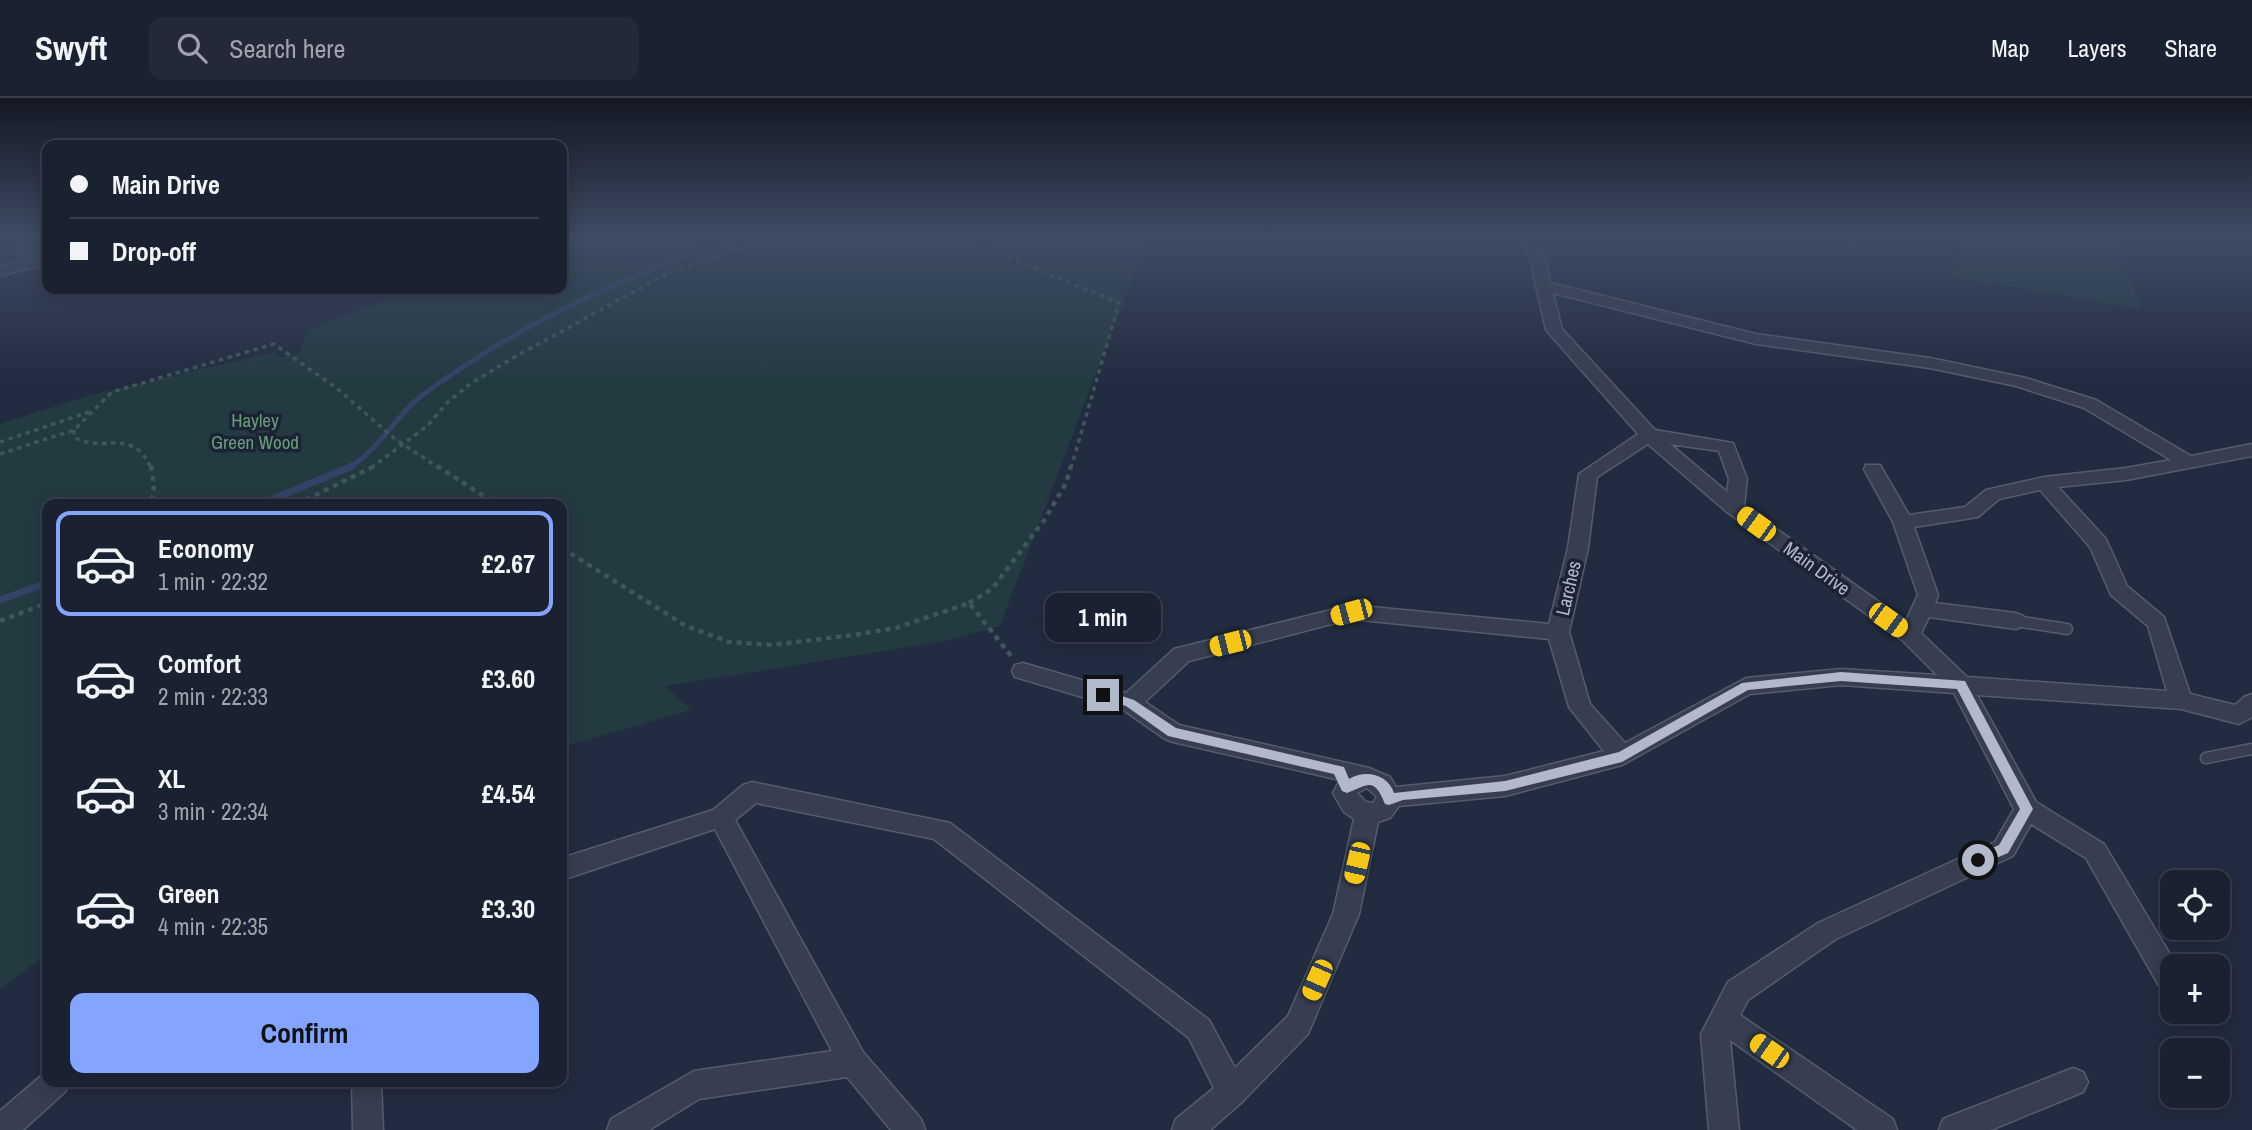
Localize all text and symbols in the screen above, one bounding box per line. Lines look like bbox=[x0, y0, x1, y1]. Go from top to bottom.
search box bbox=[149, 17, 639, 80]
text: Swyft bbox=[35, 26, 107, 70]
icon: search bbox=[173, 29, 211, 67]
text: Search here bbox=[229, 31, 345, 66]
text: Map bbox=[1991, 32, 2029, 64]
text: Layers bbox=[2067, 32, 2126, 64]
text: Share bbox=[2164, 32, 2217, 64]
text: Main Drive bbox=[112, 167, 220, 202]
text: Drop-off bbox=[112, 234, 196, 269]
park label: Hayley Green Wood bbox=[211, 407, 299, 455]
car bbox=[1733, 503, 1780, 545]
text: Economy bbox=[158, 531, 254, 566]
icon: car bbox=[74, 532, 137, 595]
street label: Main Drive bbox=[1779, 535, 1855, 601]
text: £2.67 bbox=[482, 546, 535, 581]
street label: Larches bbox=[1549, 558, 1587, 618]
text: 1 min · 22:32 bbox=[158, 566, 268, 597]
callout: 1 min bbox=[1045, 594, 1161, 642]
car bbox=[1328, 596, 1375, 628]
car bbox=[1865, 599, 1912, 641]
text: 1 min bbox=[1078, 602, 1128, 633]
car bbox=[1208, 628, 1253, 658]
text: Comfort bbox=[158, 646, 241, 681]
icon: car bbox=[74, 647, 137, 710]
text: £3.60 bbox=[482, 661, 535, 696]
route end bbox=[1087, 679, 1119, 711]
text: 2 min · 22:33 bbox=[158, 681, 268, 712]
text: XL bbox=[158, 761, 185, 796]
icon: car bbox=[74, 762, 137, 825]
text: £4.54 bbox=[482, 776, 535, 811]
text: 3 min · 22:34 bbox=[158, 796, 268, 827]
car bbox=[1343, 840, 1372, 886]
route start bbox=[1962, 844, 1994, 876]
map controls bbox=[2160, 870, 2230, 1108]
button: locate bbox=[2160, 870, 2230, 940]
text: Green bbox=[158, 876, 220, 911]
icon: car bbox=[74, 877, 137, 940]
text: £3.30 bbox=[482, 891, 535, 926]
text: 4 min · 22:35 bbox=[158, 911, 268, 942]
button: + bbox=[2160, 954, 2230, 1024]
car bbox=[1299, 957, 1336, 1003]
button: Confirm bbox=[70, 993, 539, 1073]
car bbox=[1746, 1030, 1793, 1072]
button: − bbox=[2160, 1038, 2230, 1108]

